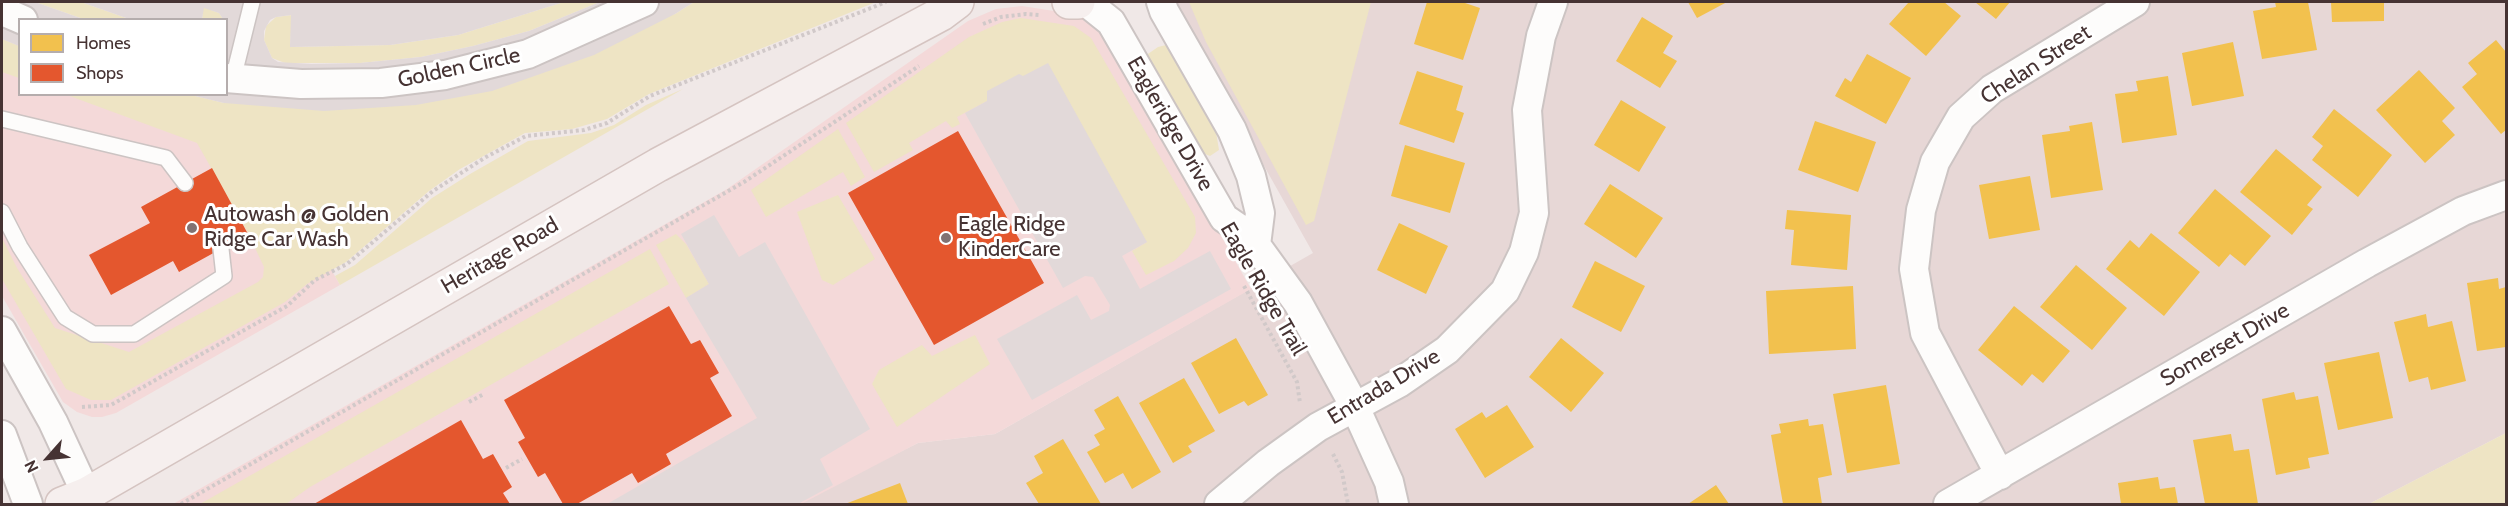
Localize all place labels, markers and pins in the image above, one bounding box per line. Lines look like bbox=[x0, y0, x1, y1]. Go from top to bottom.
place label: Autowash @ Golden Ridge Car Wash bbox=[204, 202, 389, 254]
place label: Eagle Ridge KinderCare bbox=[958, 212, 1065, 264]
marker: Autowash @ Golden Ridge Car Wash bbox=[185, 221, 199, 235]
marker: Eagle Ridge KinderCare bbox=[939, 231, 953, 245]

